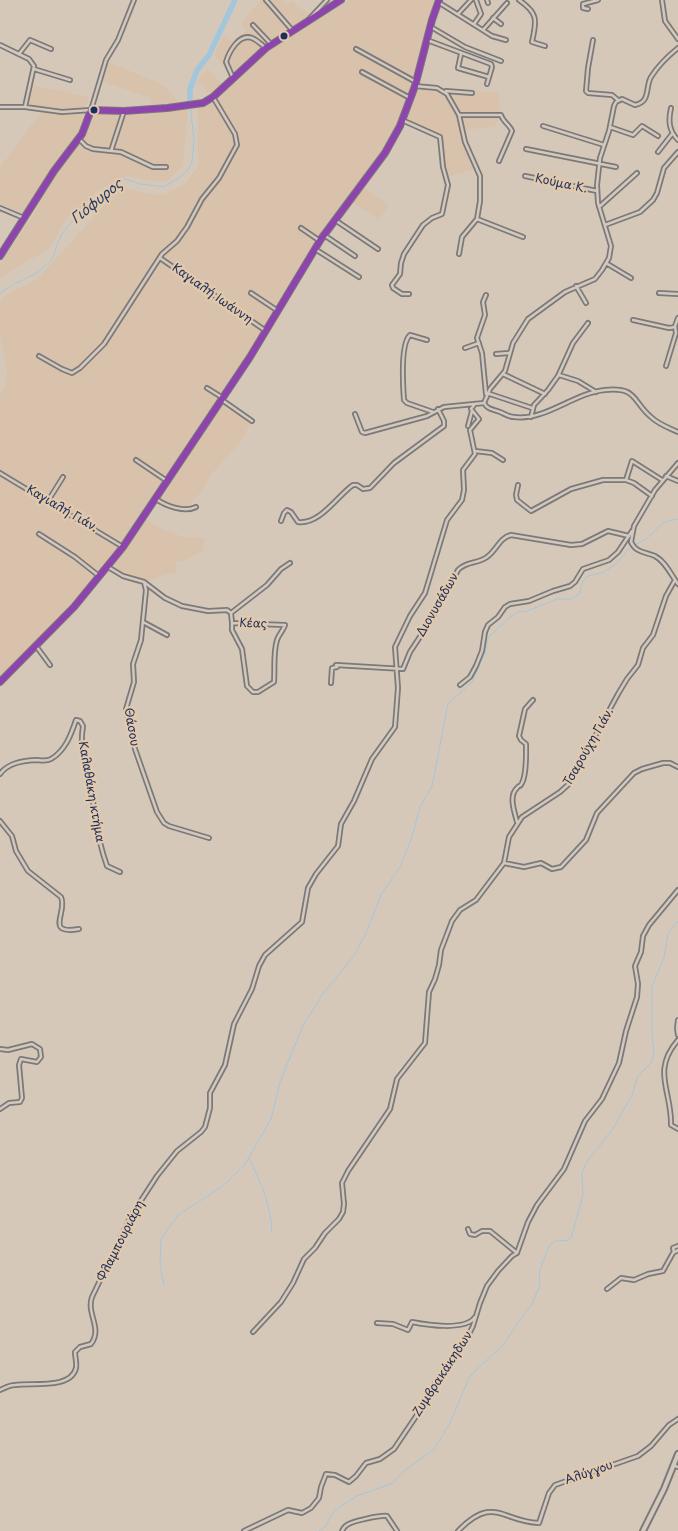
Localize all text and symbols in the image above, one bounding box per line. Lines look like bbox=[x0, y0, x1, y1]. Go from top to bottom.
unlabelled marker bbox=[279, 31, 289, 41]
unlabelled marker bbox=[89, 105, 99, 115]
street label: Κούμα Κ. bbox=[534, 171, 588, 197]
water label: Γιόφυρος bbox=[68, 176, 126, 228]
street label: Καγιαλή Ιωάννη bbox=[169, 261, 255, 327]
street label: Καγιαλή Γιάν. bbox=[24, 483, 100, 535]
street label: Διονυσάδων bbox=[414, 570, 462, 640]
street label: Κέας bbox=[239, 616, 267, 632]
street label: Τσαρούχη Γιάν. bbox=[561, 706, 617, 788]
street label: Θάσου bbox=[121, 707, 141, 747]
street label: Καλαθάκη κτήμα bbox=[75, 740, 107, 844]
street label: Φλαμπουριάρη bbox=[94, 1198, 148, 1284]
street label: Ζυμβρακάκηδων bbox=[410, 1329, 476, 1419]
street label: Αλύγγου bbox=[563, 1458, 615, 1488]

